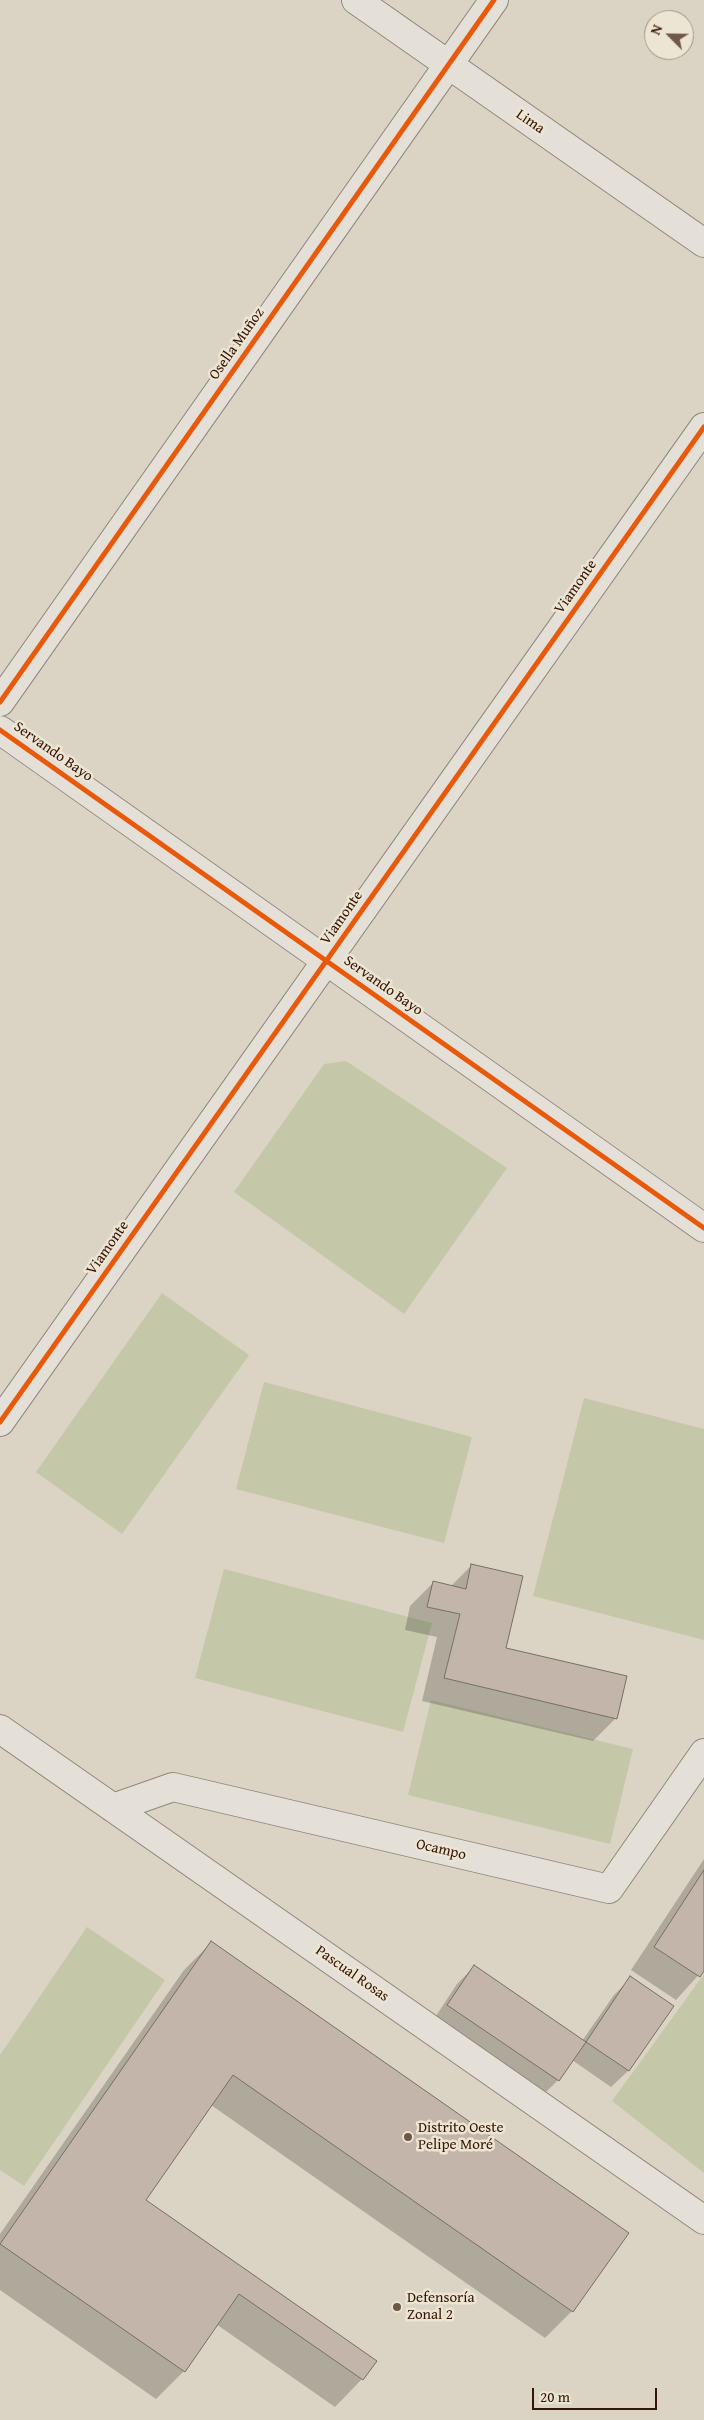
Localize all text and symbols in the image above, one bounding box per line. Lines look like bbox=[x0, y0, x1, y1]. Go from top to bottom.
north arrow bbox=[644, 10, 694, 60]
text: N bbox=[645, 21, 667, 38]
street label: Lima bbox=[512, 106, 548, 138]
street label: Osella Muñoz bbox=[206, 304, 268, 384]
street label: Viamonte bbox=[551, 557, 601, 617]
street label: Servando Bayo bbox=[10, 718, 96, 786]
street label: Viamonte bbox=[317, 888, 367, 948]
street label: Servando Bayo bbox=[340, 952, 426, 1020]
street label: Viamonte bbox=[83, 1218, 133, 1278]
street label: Ocampo bbox=[414, 1836, 468, 1864]
street label: Pascual Rosas bbox=[312, 1942, 392, 2006]
place label: Distrito Oeste Pelipe Moré bbox=[418, 2119, 504, 2154]
marker: Distrito Oeste Pelipe Moré bbox=[402, 2131, 414, 2143]
place label: Defensoría Zonal 2 bbox=[407, 2289, 475, 2324]
marker: Defensoría Zonal 2 bbox=[391, 2301, 403, 2313]
scale bar bbox=[534, 2378, 659, 2410]
text: 20 m bbox=[540, 2386, 570, 2407]

